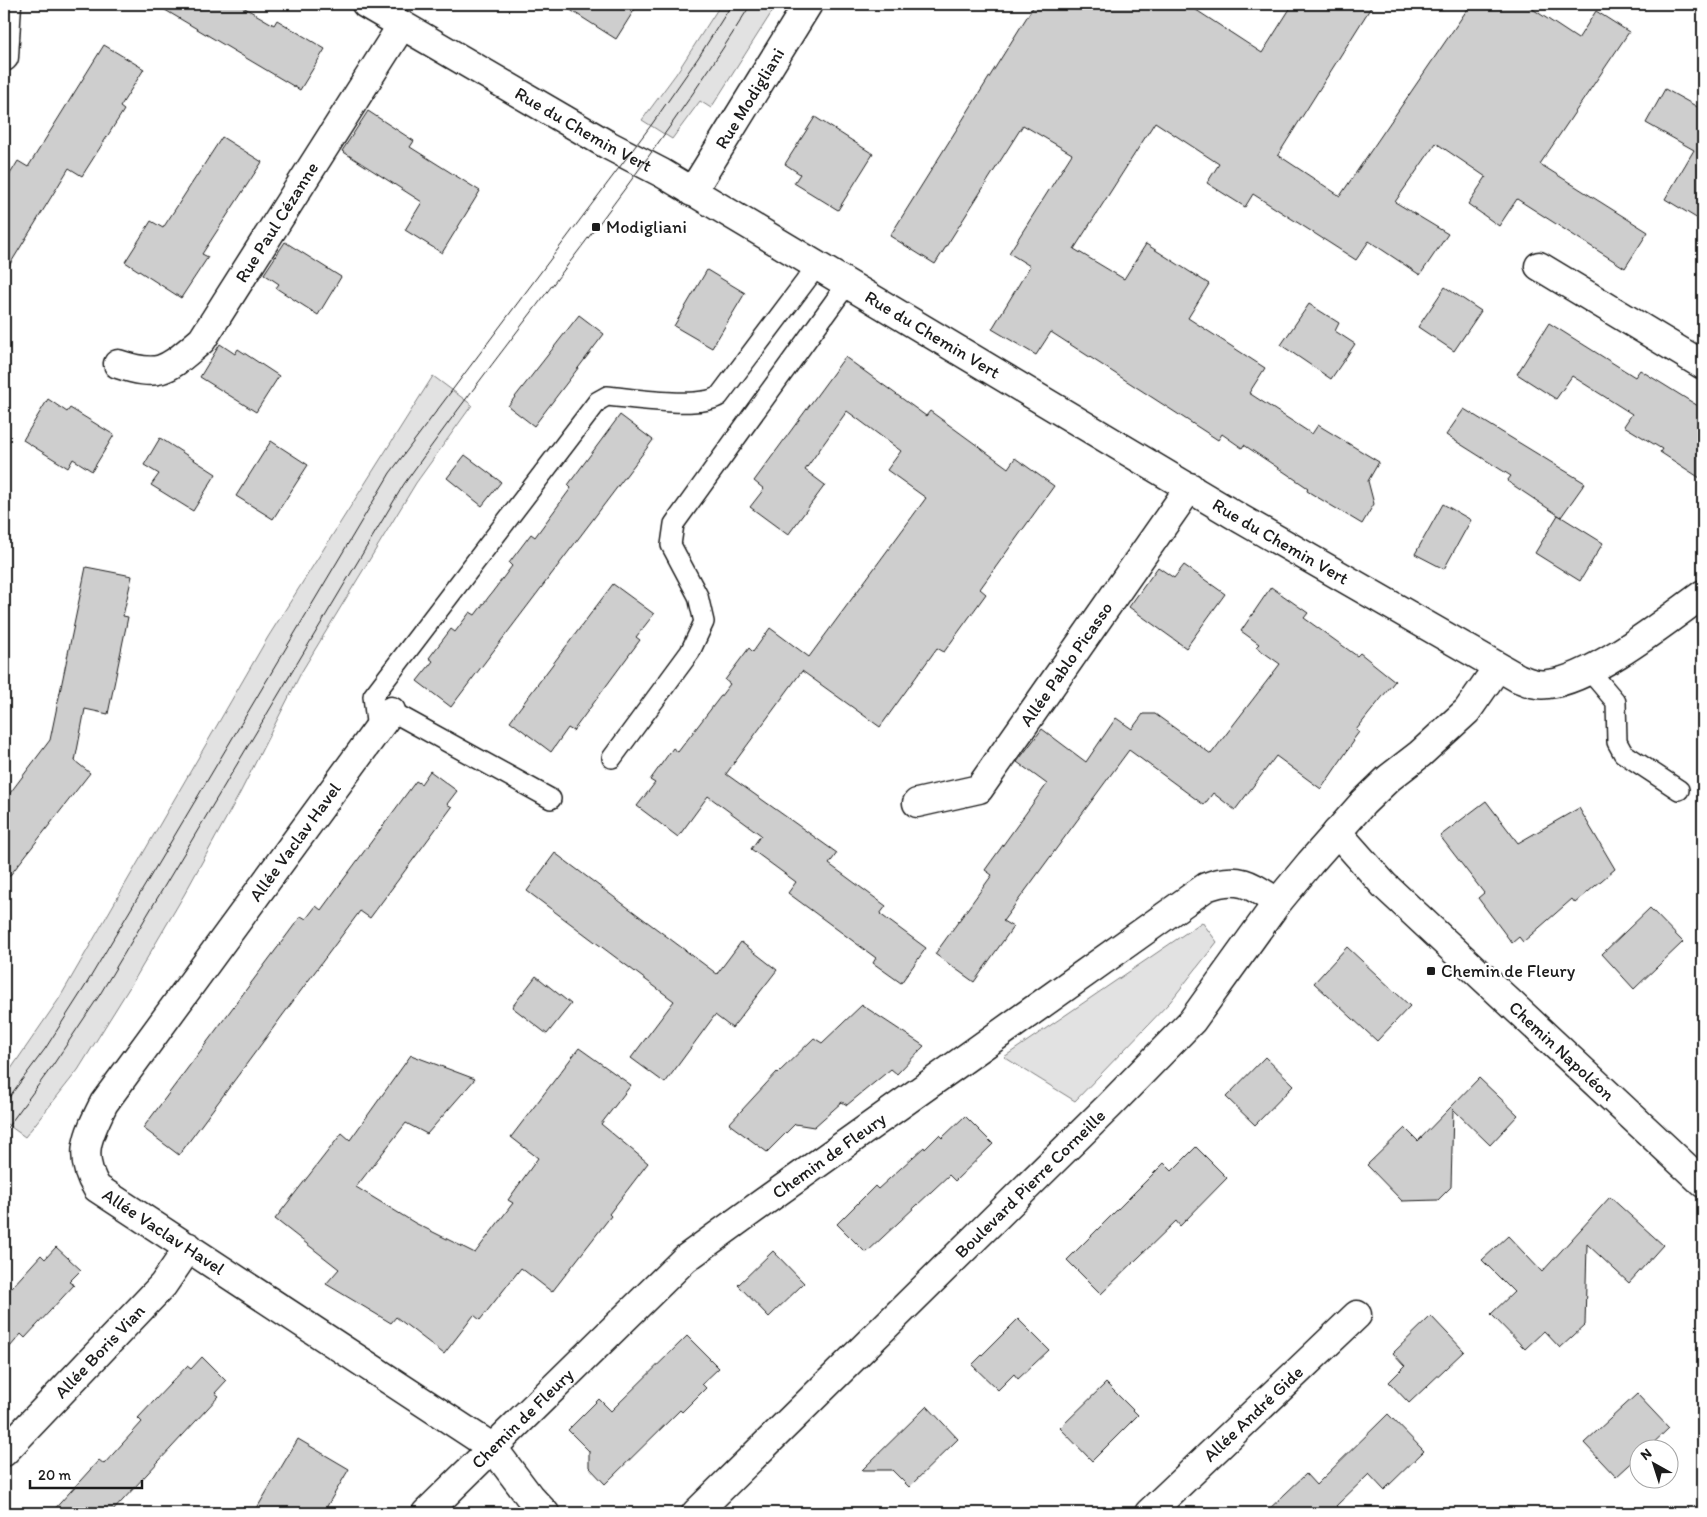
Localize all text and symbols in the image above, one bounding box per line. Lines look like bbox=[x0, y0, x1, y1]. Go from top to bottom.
street label: Rue Modigliani bbox=[710, 44, 789, 153]
street label: Rue du Chemin Vert bbox=[511, 82, 656, 177]
street label: Rue Paul Cézanne bbox=[230, 158, 323, 287]
place label: Modigliani bbox=[606, 216, 687, 238]
marker: Modigliani bbox=[590, 221, 602, 233]
street label: Rue du Chemin Vert bbox=[861, 286, 1004, 384]
street label: Rue du Chemin Vert bbox=[1209, 494, 1353, 590]
street label: Allée Pablo Picasso bbox=[1015, 597, 1117, 731]
street label: Allée Vaclav Havel bbox=[245, 778, 345, 906]
place label: Chemin de Fleury bbox=[1441, 960, 1576, 982]
marker: Chemin de Fleury bbox=[1425, 965, 1437, 977]
street label: Chemin Napoléon bbox=[1504, 996, 1619, 1106]
street label: Boulevard Pierre Corneille bbox=[950, 1105, 1110, 1263]
street label: Chemin de Fleury bbox=[768, 1107, 890, 1204]
street label: Allée Vaclav Havel bbox=[98, 1184, 229, 1280]
street label: Allée Boris Vian bbox=[50, 1300, 150, 1403]
street label: Allée André Gide bbox=[1199, 1361, 1308, 1466]
street label: Chemin de Fleury bbox=[467, 1363, 578, 1473]
north arrow bbox=[1630, 1440, 1680, 1490]
text: N bbox=[1637, 1445, 1655, 1464]
scale bar bbox=[30, 1457, 142, 1489]
text: 20 m bbox=[38, 1466, 72, 1484]

